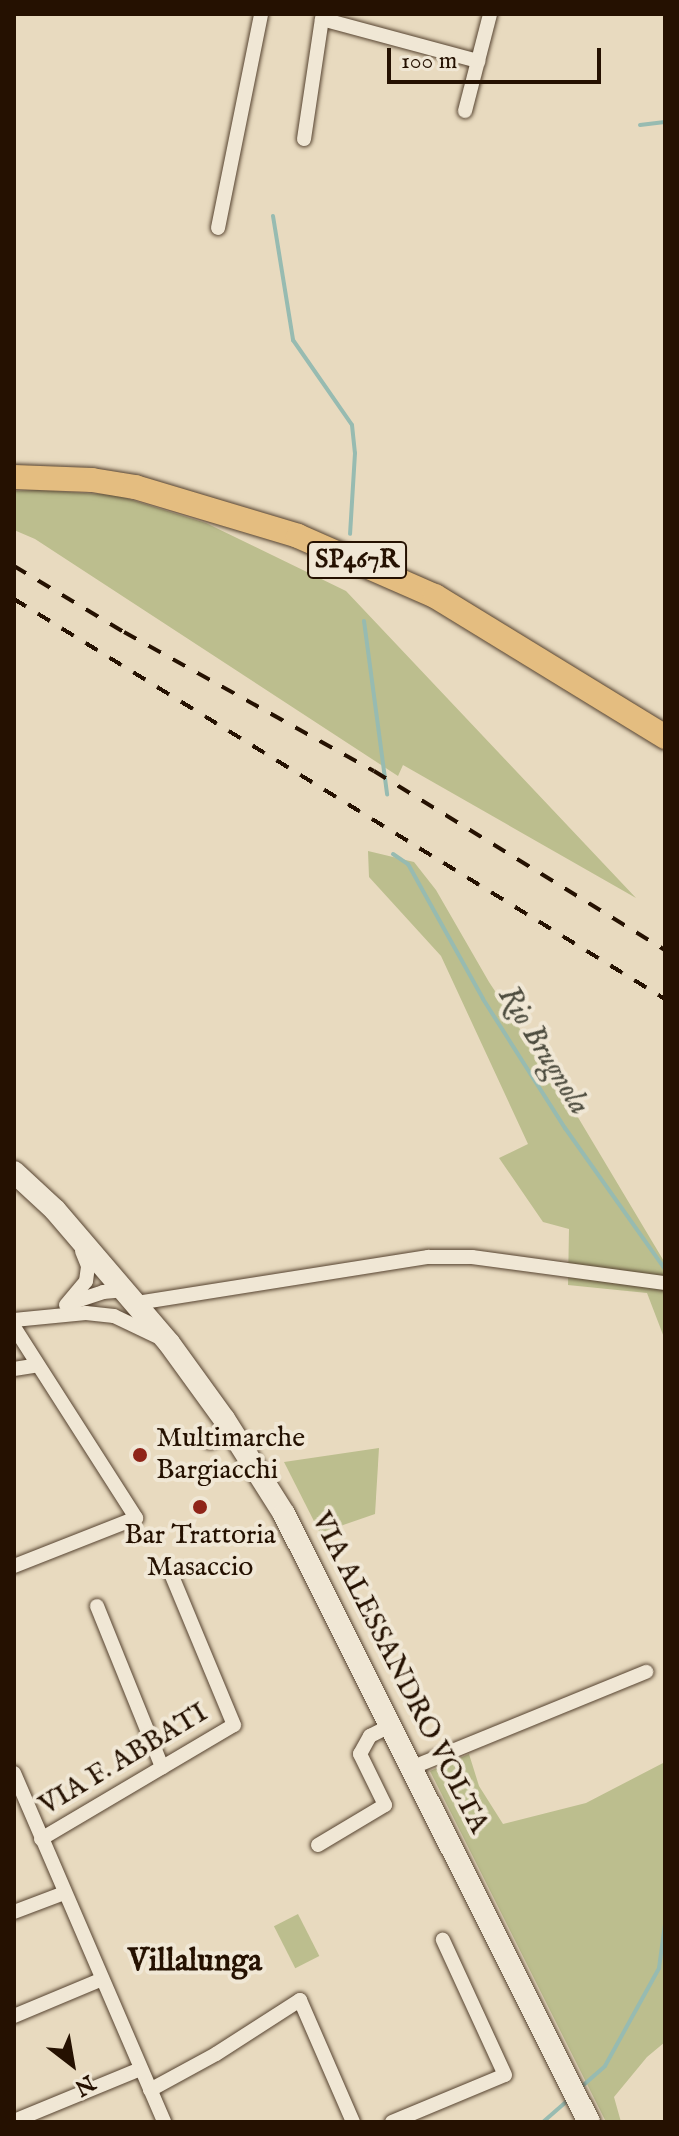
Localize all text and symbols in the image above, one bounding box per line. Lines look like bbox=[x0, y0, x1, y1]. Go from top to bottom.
scale bar bbox=[391, 32, 605, 82]
text: 100 m bbox=[401, 46, 457, 77]
road number: SP467R bbox=[307, 538, 407, 582]
water label: Rio Brugnola bbox=[489, 980, 597, 1122]
place label: Multimarche Bargiacchi bbox=[156, 1422, 305, 1488]
marker: Multimarche Bargiacchi bbox=[131, 1446, 149, 1464]
marker: Bar Trattoria Masaccio bbox=[191, 1498, 209, 1516]
street label: VIA ALESSANDRO VOLTA bbox=[303, 1507, 495, 1839]
place label: Bar Trattoria Masaccio bbox=[124, 1519, 276, 1585]
street label: VIA F. ABBATI bbox=[34, 1697, 214, 1823]
district label: Villalunga bbox=[128, 1943, 262, 1981]
north arrow bbox=[32, 2024, 112, 2104]
text: N bbox=[69, 2068, 100, 2101]

